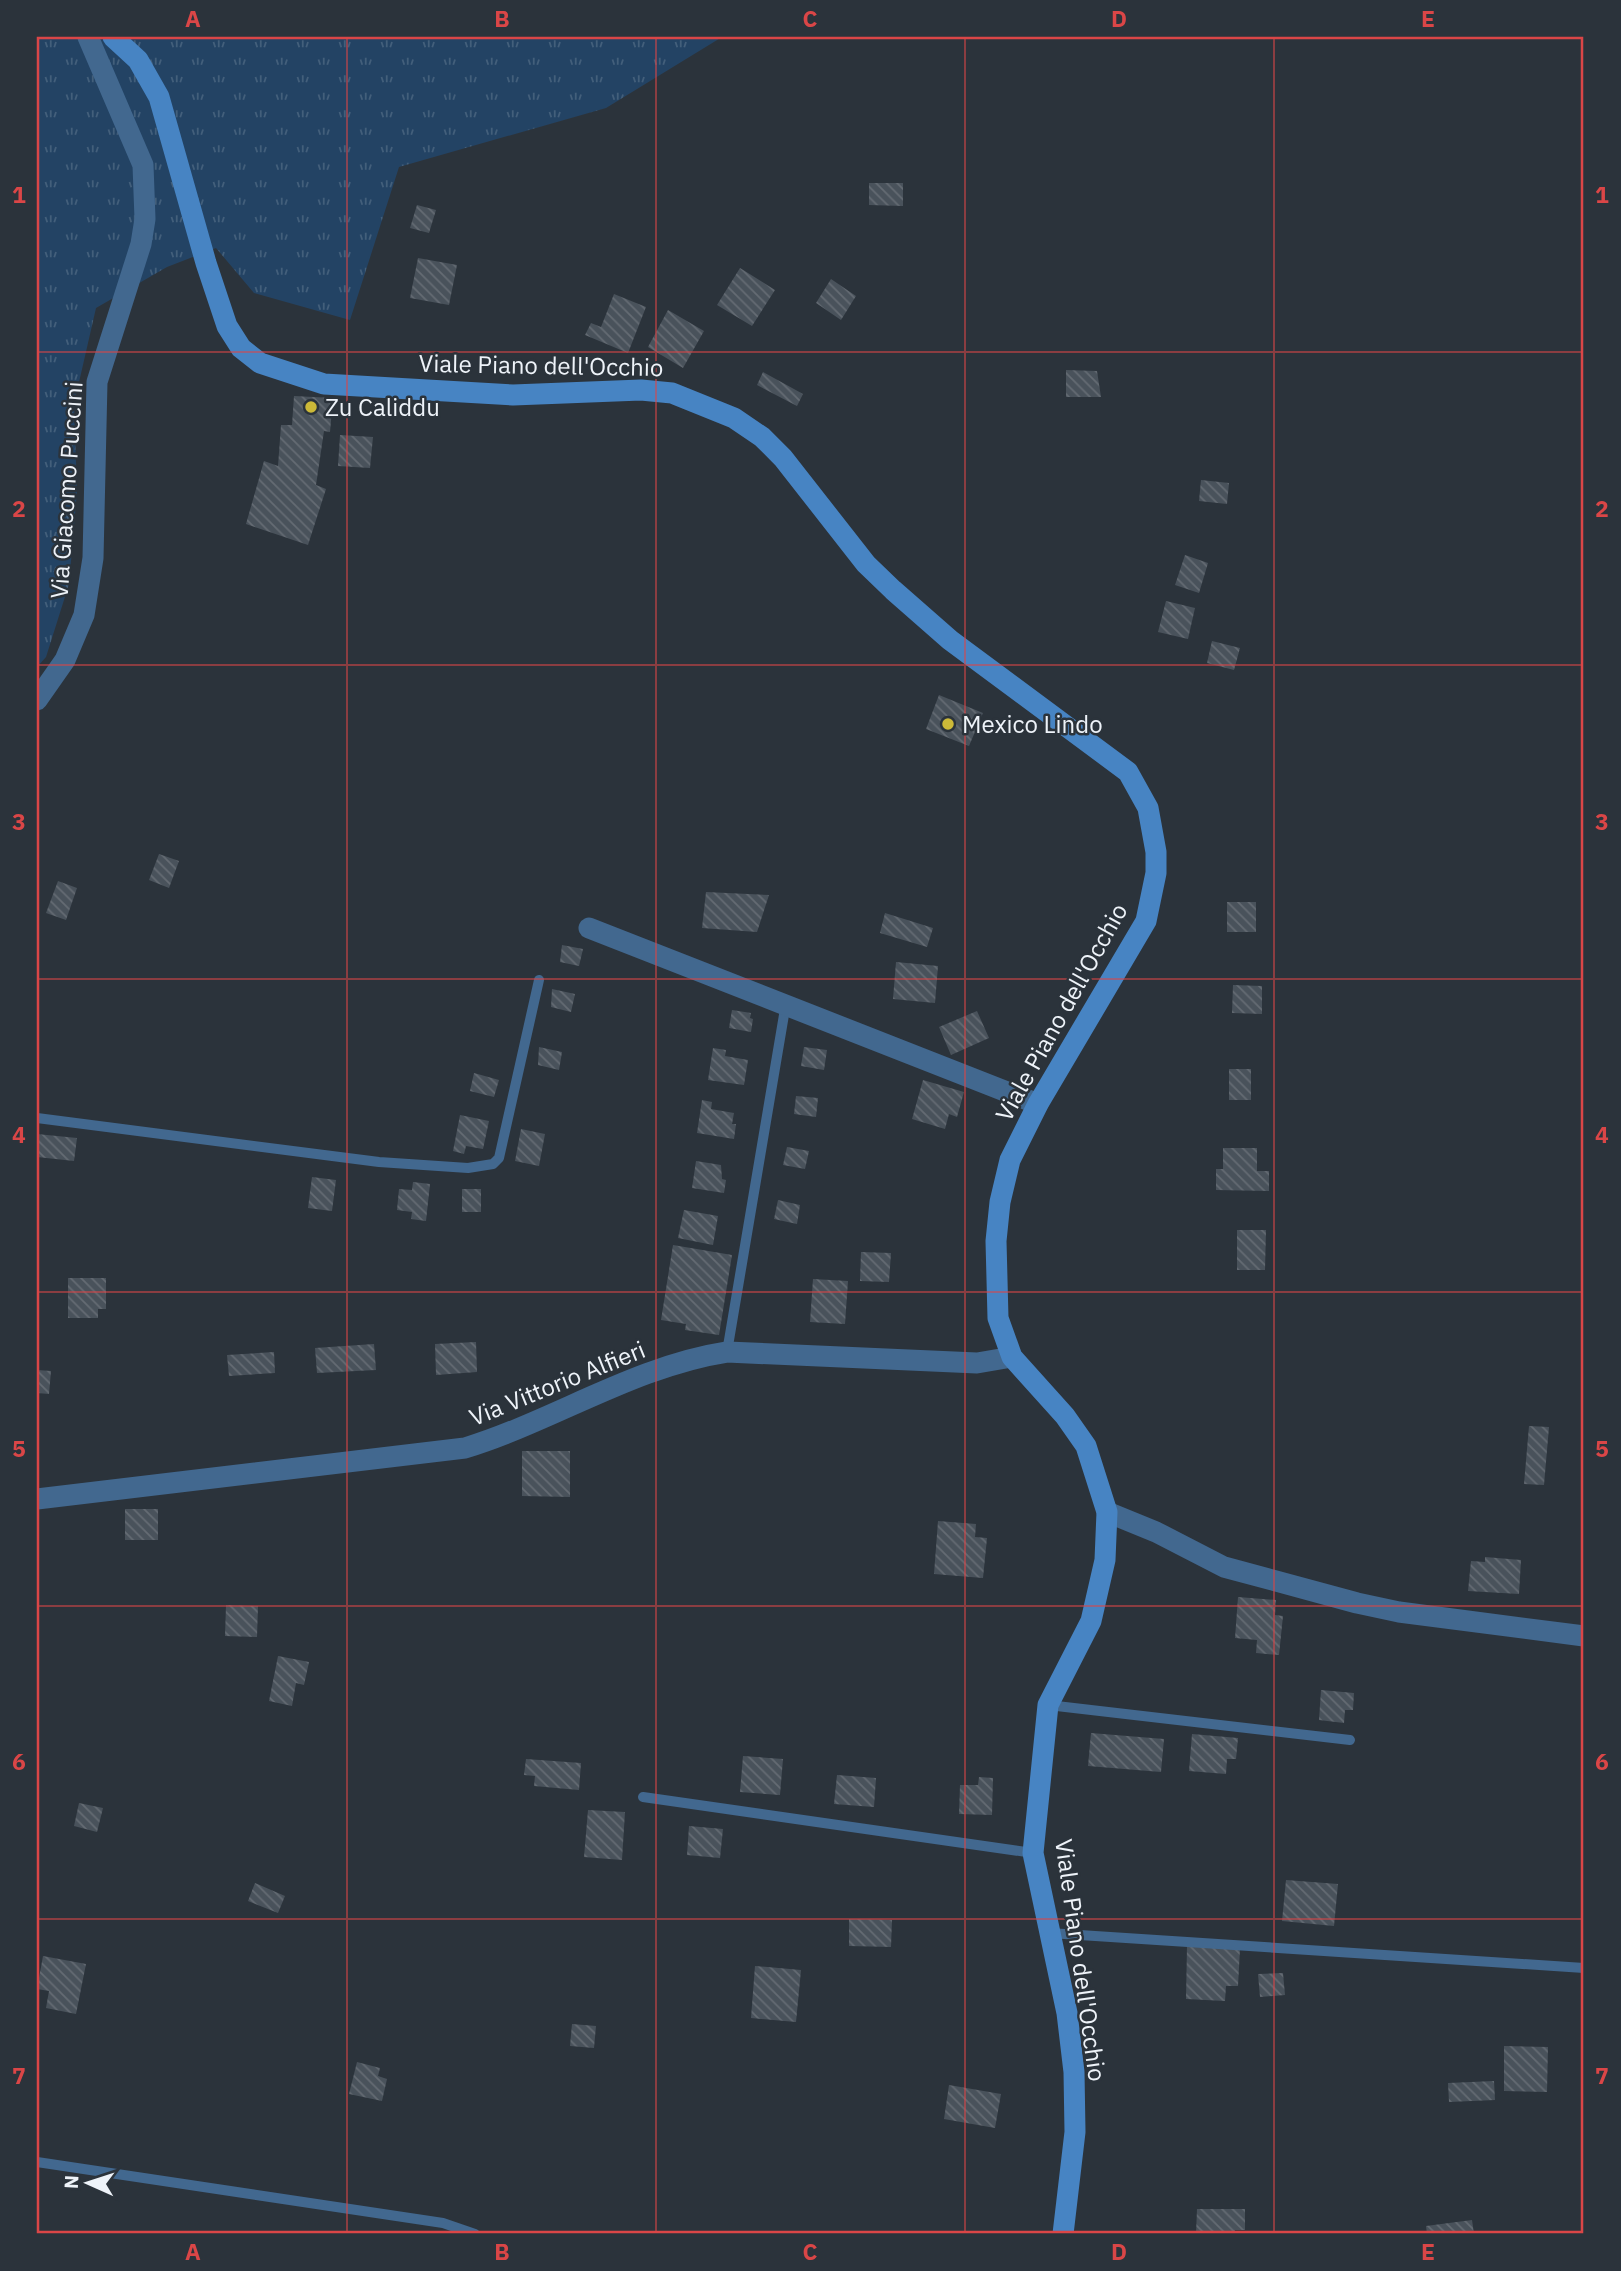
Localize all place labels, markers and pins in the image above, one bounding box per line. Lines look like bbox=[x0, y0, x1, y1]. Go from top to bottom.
place label: Zu Caliddu bbox=[325, 391, 440, 423]
marker: Zu Caliddu bbox=[303, 399, 319, 415]
place label: Mexico Lindo bbox=[962, 708, 1103, 740]
marker: Mexico Lindo bbox=[940, 716, 956, 732]

